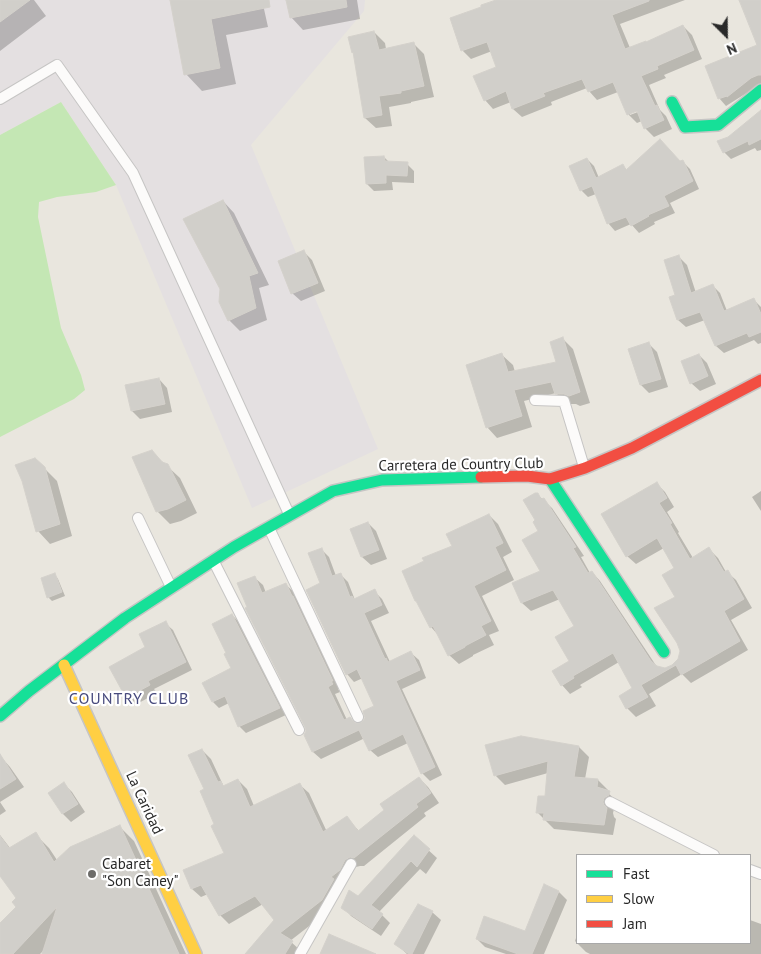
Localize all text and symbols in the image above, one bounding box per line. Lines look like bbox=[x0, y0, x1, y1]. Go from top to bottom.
north arrow bbox=[701, 10, 751, 60]
text: N bbox=[724, 39, 740, 59]
street label: Carretera de Country Club bbox=[378, 455, 544, 475]
district label: COUNTRY CLUB bbox=[67, 689, 191, 709]
street label: La Caridad bbox=[122, 769, 166, 837]
legend bbox=[576, 854, 751, 944]
place label: Cabaret "Son Caney" bbox=[102, 856, 178, 891]
text: Fast bbox=[623, 864, 650, 883]
marker: Cabaret "Son Caney" bbox=[86, 868, 98, 880]
text: Slow bbox=[623, 889, 654, 908]
text: Jam bbox=[623, 914, 647, 933]

